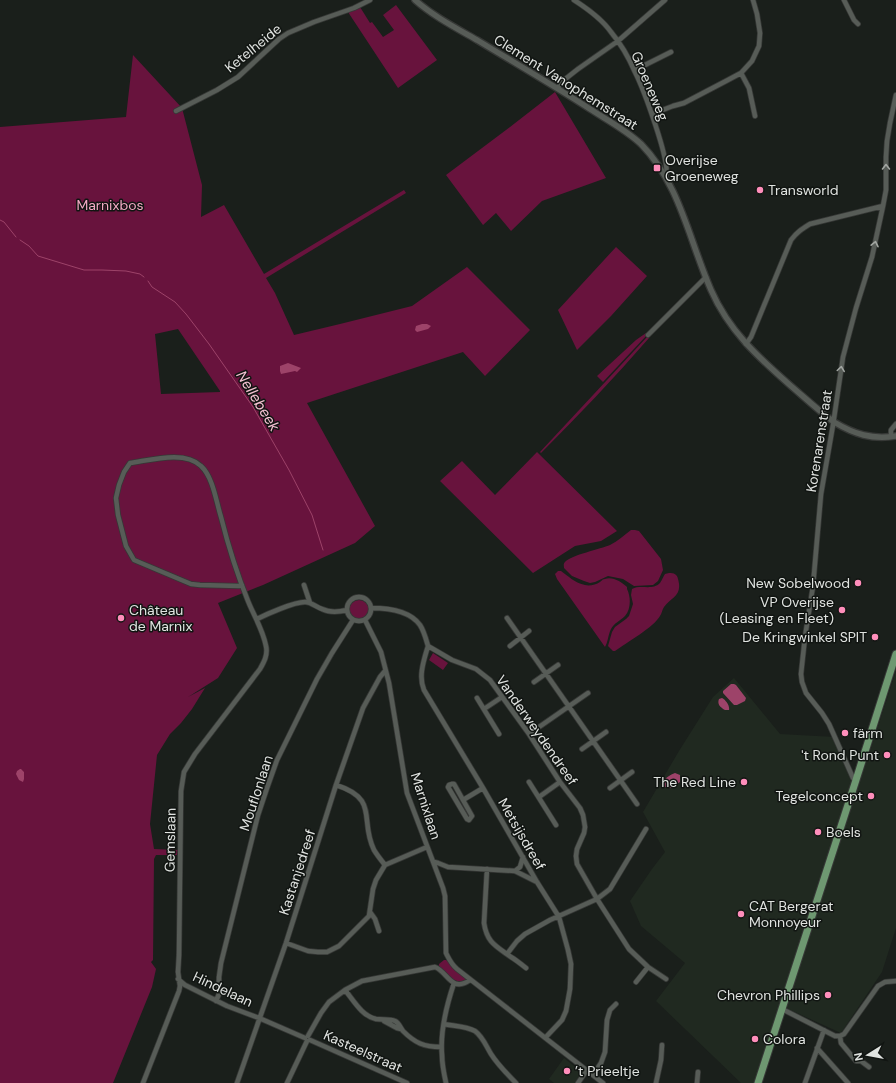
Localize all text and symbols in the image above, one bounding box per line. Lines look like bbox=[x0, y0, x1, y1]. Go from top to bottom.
street label: Ketelheide bbox=[221, 20, 285, 76]
street label: Clement Vanophemstraat bbox=[491, 30, 641, 134]
street label: Groeneweg bbox=[627, 49, 673, 124]
place label: Overijse Groeneweg bbox=[665, 151, 739, 185]
marker: Overijse Groeneweg bbox=[652, 163, 662, 173]
one-way arrow bbox=[882, 164, 890, 170]
place label: Transworld bbox=[768, 181, 838, 199]
marker: Transworld bbox=[755, 185, 765, 195]
park label: Marnixbos bbox=[76, 196, 144, 214]
one-way arrow bbox=[870, 241, 878, 247]
one-way arrow bbox=[836, 366, 845, 372]
water label: Nellebeek bbox=[231, 367, 285, 436]
street label: Korenarenstraat bbox=[802, 389, 836, 493]
place label: New Sobelwood bbox=[746, 574, 850, 592]
marker: New Sobelwood bbox=[853, 578, 863, 588]
place label: VP Overijse (Leasing en Fleet) bbox=[719, 593, 834, 627]
place label: Château de Marnix bbox=[129, 601, 192, 635]
marker: VP Overijse (Leasing en Fleet) bbox=[837, 605, 847, 615]
marker: Château de Marnix bbox=[116, 613, 126, 623]
place label: De Kringwinkel SPIT bbox=[742, 628, 867, 646]
marker: De Kringwinkel SPIT bbox=[870, 632, 880, 642]
street label: Vanderweydendreef bbox=[492, 671, 582, 789]
place label: färm bbox=[853, 724, 883, 742]
marker: färm bbox=[840, 728, 850, 738]
place label: 't Rond Punt bbox=[801, 746, 879, 764]
marker: 't Rond Punt bbox=[882, 750, 892, 760]
street label: Mouflonlaan bbox=[235, 753, 277, 833]
street label: Marnixlaan bbox=[407, 770, 445, 842]
place label: The Red Line bbox=[653, 773, 736, 791]
marker: The Red Line bbox=[739, 777, 749, 787]
place label: Tegelconcept bbox=[776, 787, 863, 805]
marker: Tegelconcept bbox=[866, 791, 876, 801]
street label: Metsijsdreef bbox=[494, 795, 550, 873]
street label: Gemslaan bbox=[160, 808, 180, 872]
place label: Boels bbox=[826, 823, 861, 841]
street label: Kastanjedreef bbox=[275, 827, 319, 917]
marker: Boels bbox=[813, 827, 823, 837]
place label: CAT Bergerat Monnoyeur bbox=[749, 897, 834, 931]
marker: CAT Bergerat Monnoyeur bbox=[736, 909, 746, 919]
street label: Hindelaan bbox=[190, 967, 256, 1011]
place label: Chevron Phillips bbox=[717, 986, 820, 1004]
marker: Chevron Phillips bbox=[823, 990, 833, 1000]
street label: Kasteelstraat bbox=[321, 1026, 405, 1076]
place label: Colora bbox=[763, 1030, 806, 1048]
marker: Colora bbox=[750, 1034, 760, 1044]
north arrow bbox=[848, 1035, 888, 1075]
text: N bbox=[851, 1052, 866, 1062]
place label: ’t Prieeltje bbox=[575, 1062, 640, 1080]
marker: ’t Prieeltje bbox=[562, 1066, 572, 1076]

